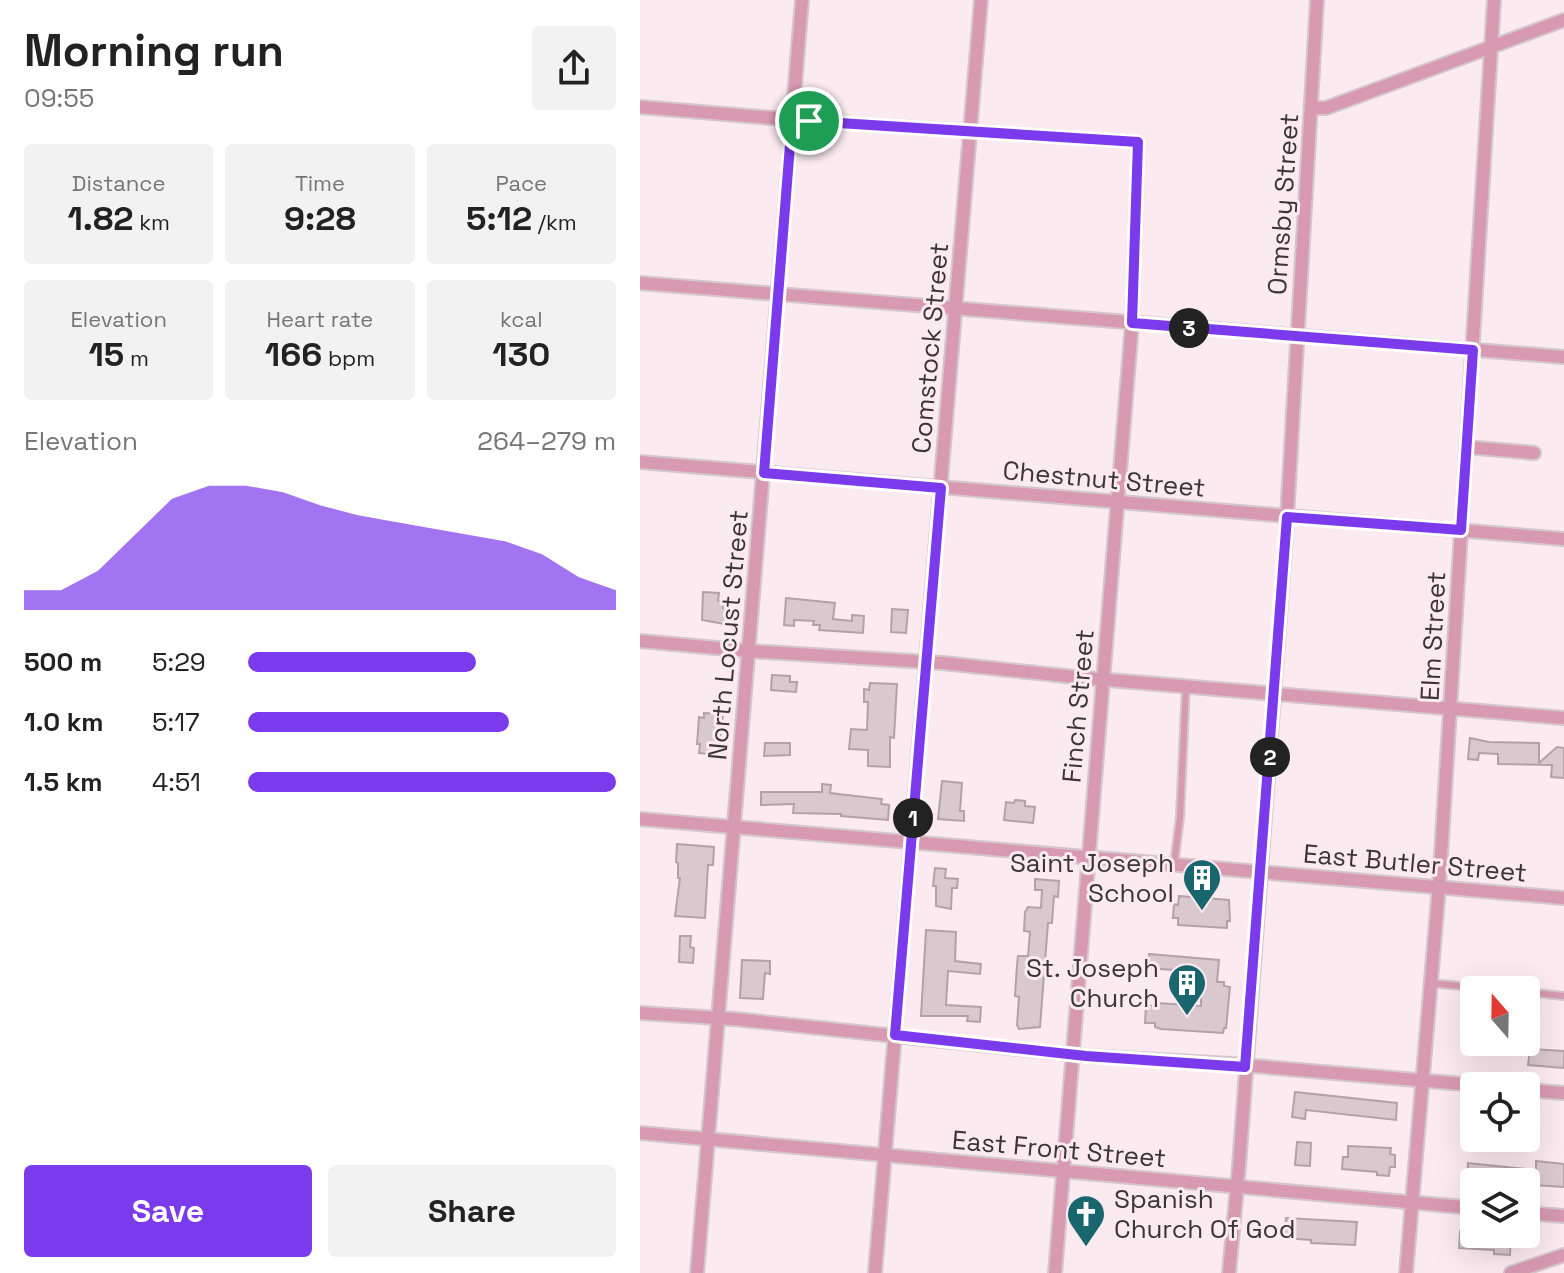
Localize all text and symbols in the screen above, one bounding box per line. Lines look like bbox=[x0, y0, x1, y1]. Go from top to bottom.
text: Morning run bbox=[24, 23, 284, 79]
button: share bbox=[532, 26, 616, 110]
text: 09:55 bbox=[24, 81, 94, 115]
pin bbox=[775, 87, 843, 155]
icon: arrive bbox=[787, 99, 831, 143]
street label: Ormsby Street bbox=[1260, 112, 1306, 296]
text: Distance bbox=[72, 169, 166, 197]
text: Time bbox=[295, 169, 345, 197]
text: Pace bbox=[496, 169, 547, 197]
text: 1.82 bbox=[67, 197, 134, 240]
text: 9:28 bbox=[284, 197, 356, 240]
text: 5:12 bbox=[466, 197, 532, 240]
text: km bbox=[134, 208, 170, 236]
text: /km bbox=[532, 208, 577, 236]
street label: Comstock Street bbox=[904, 241, 956, 455]
text: Elevation bbox=[70, 305, 167, 333]
text: Heart rate bbox=[267, 305, 373, 333]
text: kcal bbox=[500, 305, 543, 333]
pin: 3 bbox=[1169, 308, 1209, 348]
text: 3 bbox=[1182, 314, 1196, 342]
text: 15 bbox=[88, 333, 124, 376]
text: 166 bbox=[265, 333, 322, 376]
text: 130 bbox=[492, 333, 550, 376]
text: m bbox=[124, 344, 149, 372]
text: bpm bbox=[322, 344, 375, 372]
text: Elevation bbox=[24, 424, 138, 458]
text: 264–279 m bbox=[477, 424, 616, 458]
street label: Chestnut Street bbox=[1001, 453, 1207, 505]
street label: North Locust Street bbox=[700, 509, 756, 761]
street label: Elm Street bbox=[1413, 570, 1453, 702]
street label: Finch Street bbox=[1054, 628, 1102, 784]
text: 500 m bbox=[24, 645, 102, 679]
text: 5:29 bbox=[152, 645, 206, 679]
text: 1.0 km bbox=[24, 705, 104, 739]
text: 5:17 bbox=[152, 705, 200, 739]
pin: 2 bbox=[1250, 737, 1290, 777]
text: 2 bbox=[1263, 743, 1277, 771]
text: 1.5 km bbox=[24, 765, 103, 799]
text: 4:51 bbox=[152, 765, 201, 799]
pin: 1 bbox=[893, 798, 933, 838]
text: 1 bbox=[908, 804, 918, 832]
street label: East Butler Street bbox=[1302, 836, 1528, 890]
place label: Saint Joseph School bbox=[1010, 846, 1174, 910]
building icon: Saint Joseph School bbox=[1181, 857, 1223, 912]
place label: St. Joseph Church bbox=[1026, 951, 1159, 1015]
building icon: St. Joseph Church bbox=[1166, 962, 1208, 1017]
north arrow bbox=[1460, 976, 1540, 1056]
map controls bbox=[1460, 976, 1540, 1248]
button: locate bbox=[1460, 1072, 1540, 1152]
street label: East Front Street bbox=[951, 1123, 1167, 1175]
button: Save bbox=[24, 1165, 312, 1257]
button: Share bbox=[328, 1165, 616, 1257]
button: layers bbox=[1460, 1168, 1540, 1248]
place label: Spanish Church Of God bbox=[1114, 1182, 1295, 1246]
church icon: Spanish Church Of God bbox=[1065, 1193, 1107, 1248]

